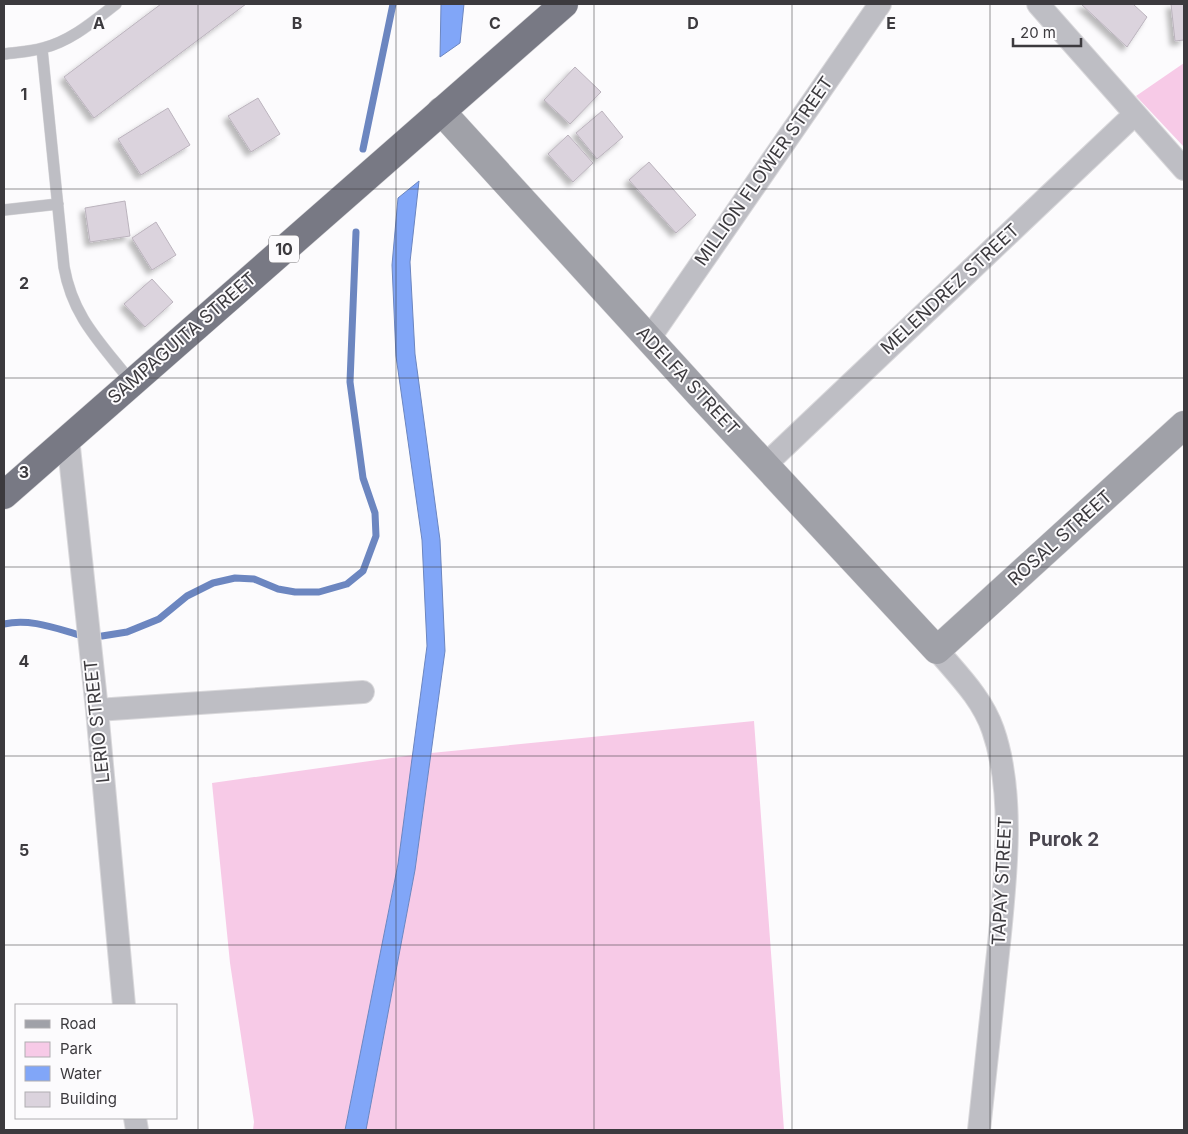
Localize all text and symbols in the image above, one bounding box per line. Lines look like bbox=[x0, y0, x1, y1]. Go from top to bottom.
text: A bbox=[93, 13, 105, 33]
text: B bbox=[292, 13, 302, 33]
text: C bbox=[489, 13, 501, 33]
text: D bbox=[687, 13, 699, 33]
text: E bbox=[886, 13, 896, 33]
scale bar bbox=[1013, 15, 1080, 47]
text: 20 m bbox=[1020, 23, 1056, 42]
street label: MILLION FLOWER STREET bbox=[690, 72, 837, 269]
text: 1 bbox=[21, 84, 27, 104]
street label: MELENDREZ STREET bbox=[876, 219, 1023, 358]
road number: 10 bbox=[269, 235, 299, 262]
street label: SAMPAGUITA STREET bbox=[103, 268, 260, 408]
text: 2 bbox=[19, 273, 29, 293]
street label: ADELFA STREET bbox=[633, 322, 744, 439]
text: 3 bbox=[19, 462, 29, 482]
street label: ROSAL STREET bbox=[1003, 485, 1116, 590]
text: 4 bbox=[19, 651, 30, 671]
street label: LERIO STREET bbox=[80, 658, 113, 784]
street label: TAPAY STREET bbox=[988, 816, 1015, 946]
district label: Purok 2 bbox=[1029, 828, 1099, 851]
text: 5 bbox=[19, 840, 29, 860]
legend bbox=[15, 1004, 178, 1119]
text: Road bbox=[60, 1014, 96, 1033]
text: Park bbox=[60, 1039, 93, 1058]
text: Water bbox=[60, 1064, 102, 1083]
text: Building bbox=[60, 1089, 117, 1108]

